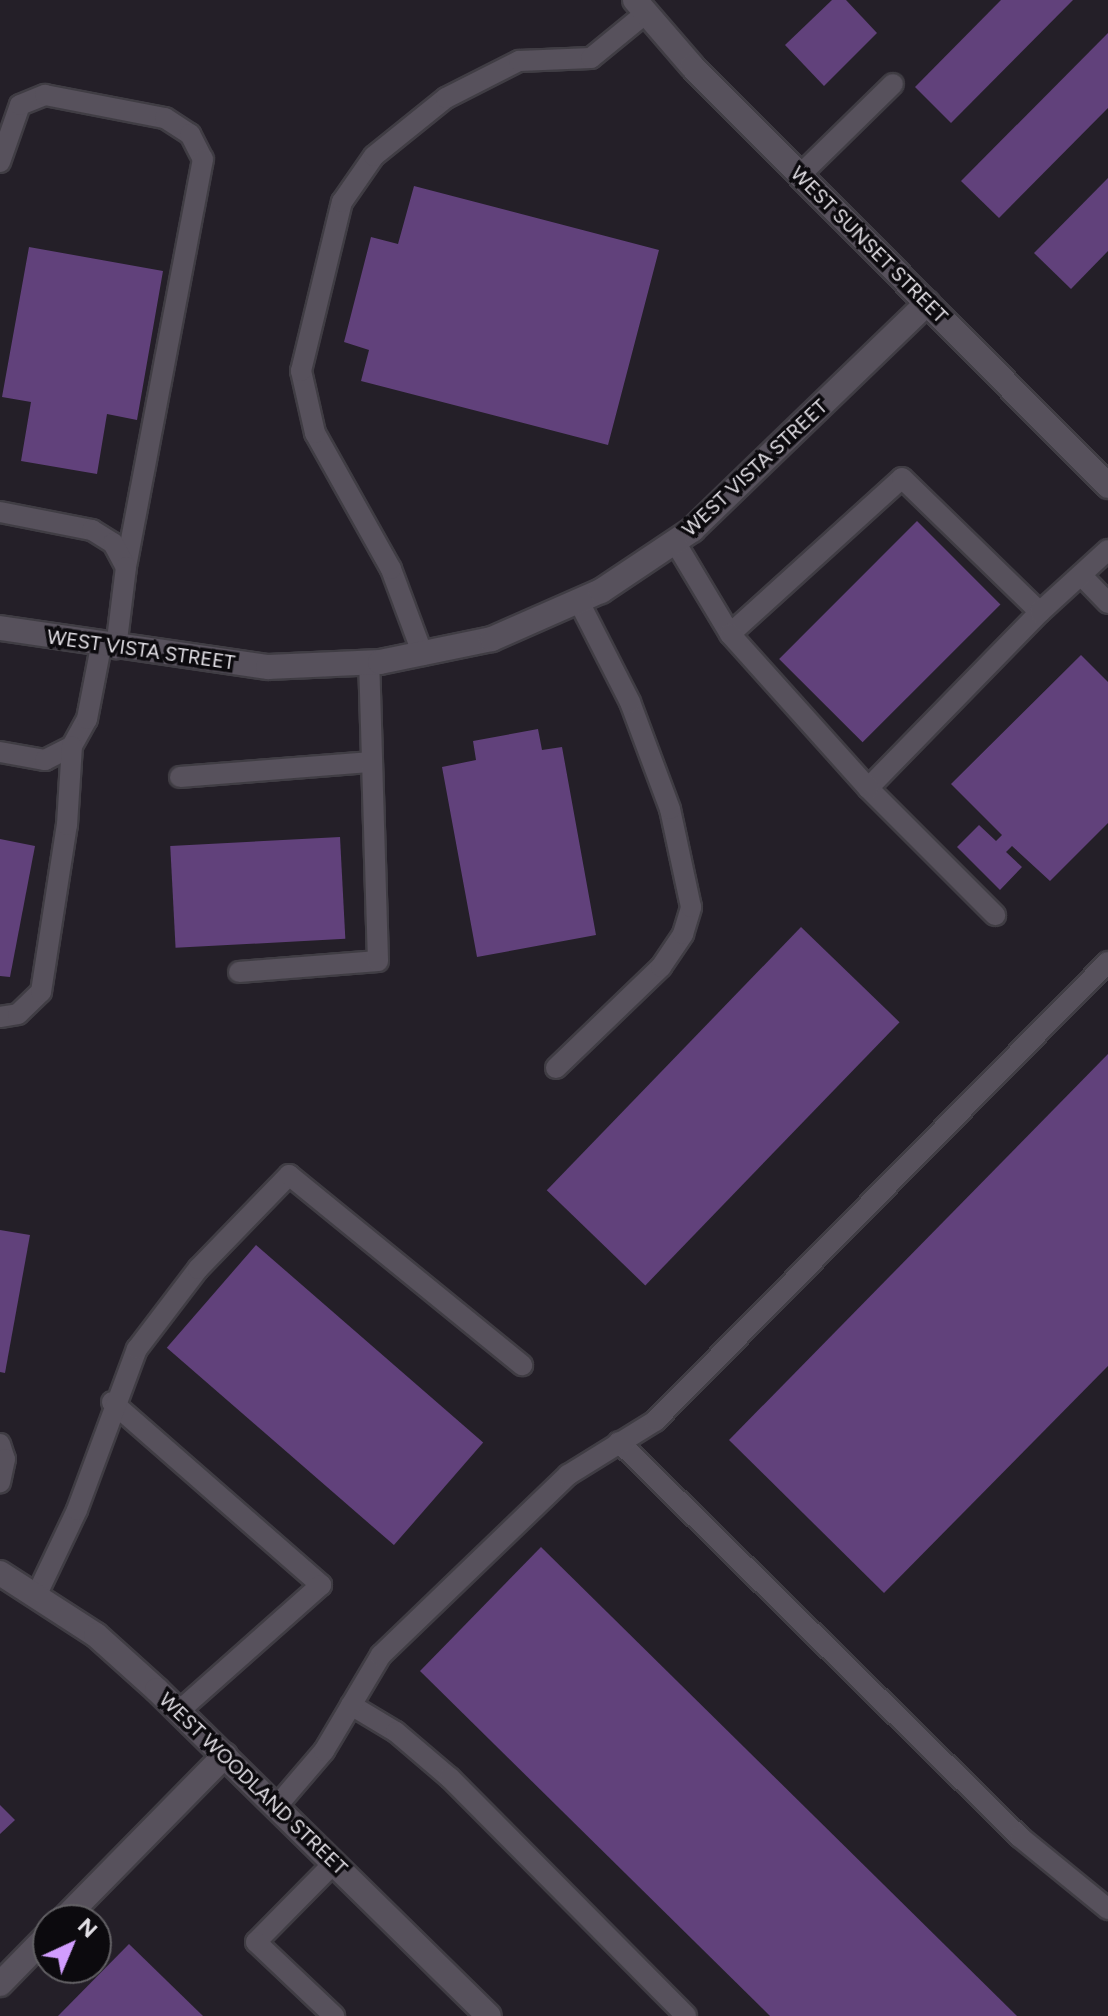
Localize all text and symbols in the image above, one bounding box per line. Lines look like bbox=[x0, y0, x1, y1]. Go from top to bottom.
street label: WEST SUNSET STREET bbox=[786, 162, 952, 328]
street label: WEST VISTA STREET bbox=[677, 395, 833, 541]
street label: WEST VISTA STREET bbox=[45, 625, 237, 675]
street label: WEST WOODLAND STREET bbox=[154, 1688, 352, 1880]
north arrow bbox=[32, 1904, 112, 1984]
text: N bbox=[72, 1912, 103, 1943]

